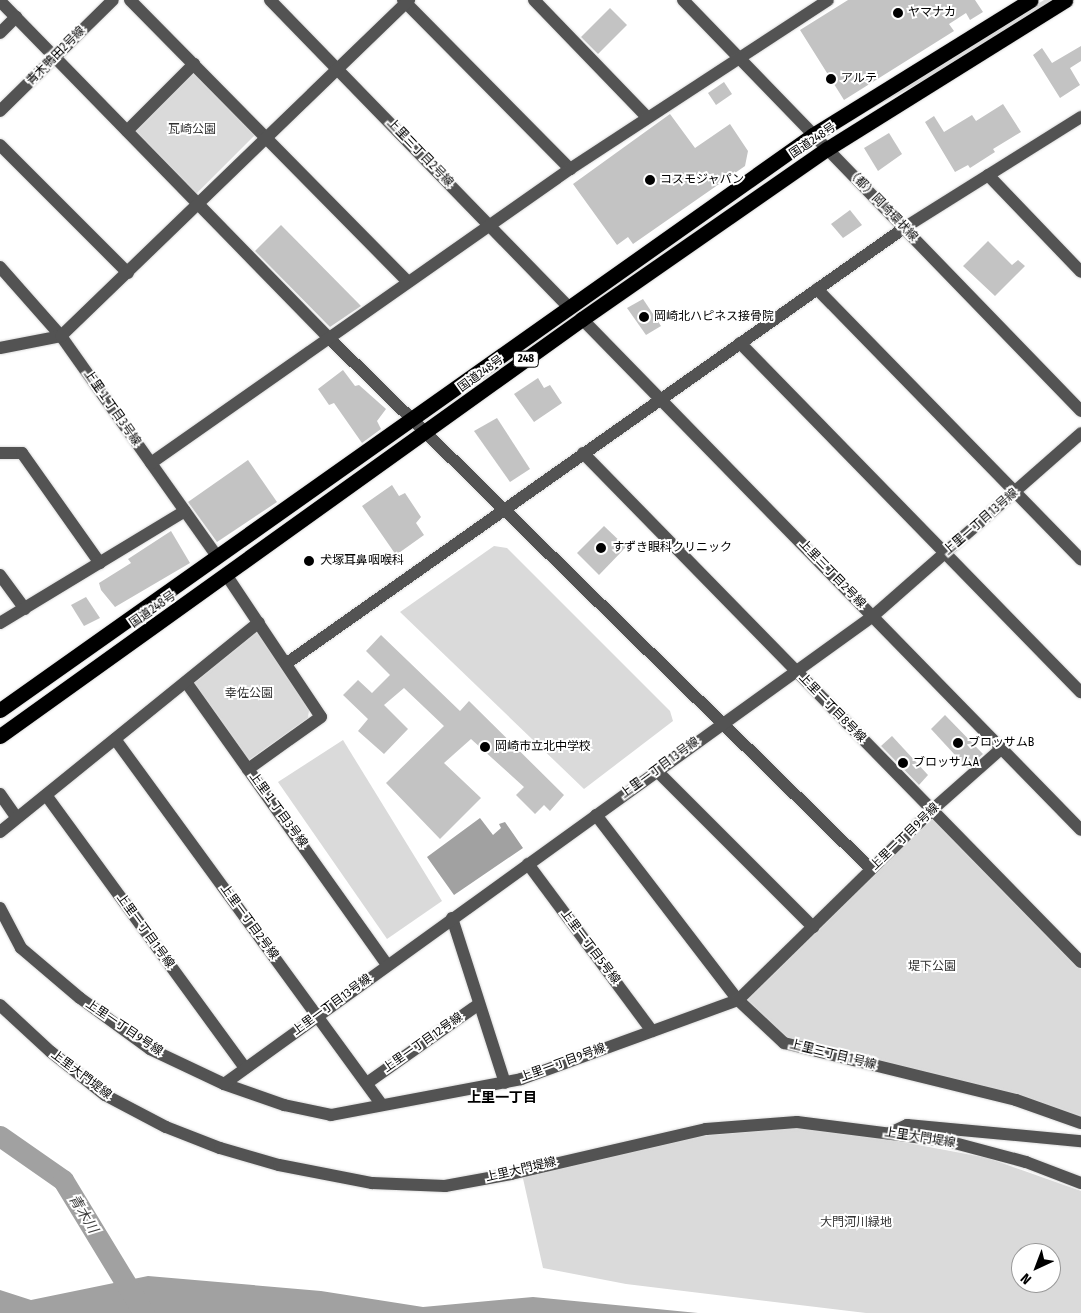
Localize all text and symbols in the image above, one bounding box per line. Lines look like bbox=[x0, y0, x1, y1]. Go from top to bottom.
place label: ヤマナカ bbox=[908, 6, 956, 20]
marker: ヤマナカ bbox=[892, 7, 904, 19]
street label: 青木鴨田2号線 bbox=[24, 24, 88, 88]
place label: アルテ bbox=[841, 72, 877, 86]
marker: アルテ bbox=[825, 73, 837, 85]
street label: 上里三丁目2号線 bbox=[384, 116, 456, 190]
street label: 国道248号 bbox=[787, 120, 839, 162]
park label: 瓦崎公園 bbox=[168, 123, 216, 137]
street label: （都）岡崎環状線 bbox=[843, 165, 921, 245]
place label: コスモジャパン bbox=[660, 173, 744, 187]
marker: コスモジャパン bbox=[644, 174, 656, 186]
place label: 岡崎北ハピネス接骨院 bbox=[654, 310, 774, 324]
marker: 岡崎北ハピネス接骨院 bbox=[638, 311, 650, 323]
road number: 248 bbox=[512, 350, 540, 368]
street label: 国道248号 bbox=[455, 353, 507, 395]
street label: 上里１丁目3号線 bbox=[80, 367, 144, 449]
street label: 上里一丁目13号線 bbox=[941, 486, 1021, 558]
street label: 上里三丁目2号線 bbox=[796, 537, 868, 611]
marker: すずき眼科クリニック bbox=[594, 541, 608, 555]
place label: すずき眼科クリニック bbox=[612, 541, 732, 555]
marker: 犬塚耳鼻咽喉科 bbox=[302, 554, 316, 568]
place label: 犬塚耳鼻咽喉科 bbox=[320, 554, 404, 568]
street label: 国道248号 bbox=[127, 589, 179, 631]
street label: 上里一丁目8号線 bbox=[796, 671, 868, 745]
park label: 幸佐公園 bbox=[225, 687, 273, 701]
street label: 上里一丁目13号線 bbox=[618, 735, 702, 801]
place label: ブロッサムB bbox=[968, 736, 1035, 750]
marker: ブロッサムB bbox=[952, 737, 964, 749]
place label: 岡崎市立北中学校 bbox=[495, 740, 591, 754]
marker: 岡崎市立北中学校 bbox=[479, 741, 491, 753]
place label: ブロッサムA bbox=[913, 756, 979, 770]
marker: ブロッサムA bbox=[897, 757, 909, 769]
street label: 上里１丁目3号線 bbox=[246, 770, 310, 850]
street label: 上里一丁目9号線 bbox=[868, 801, 942, 873]
street label: 上里一丁目2号線 bbox=[217, 882, 281, 962]
street label: 上里一丁目1号線 bbox=[113, 891, 177, 971]
street label: 上里一丁目5号線 bbox=[557, 907, 623, 987]
park label: 堤下公園 bbox=[908, 960, 956, 974]
street label: 上里一丁目13号線 bbox=[290, 972, 374, 1038]
street label: 上里一丁目9号線 bbox=[83, 997, 165, 1059]
street label: 上里一丁目12号線 bbox=[380, 1010, 466, 1076]
street label: 上里三丁目1号線 bbox=[788, 1037, 878, 1073]
street label: 上里一丁目9号線 bbox=[518, 1041, 608, 1085]
street label: 上里大門堤線 bbox=[48, 1048, 114, 1102]
district label: 上里一丁目 bbox=[467, 1090, 537, 1106]
street label: 上里大門堤線 bbox=[883, 1125, 957, 1151]
street label: 上里大門堤線 bbox=[484, 1155, 558, 1185]
water label: 青木川 bbox=[65, 1192, 101, 1236]
park label: 大門河川緑地 bbox=[820, 1216, 892, 1230]
north arrow bbox=[1011, 1243, 1061, 1293]
text: N bbox=[1017, 1270, 1035, 1288]

